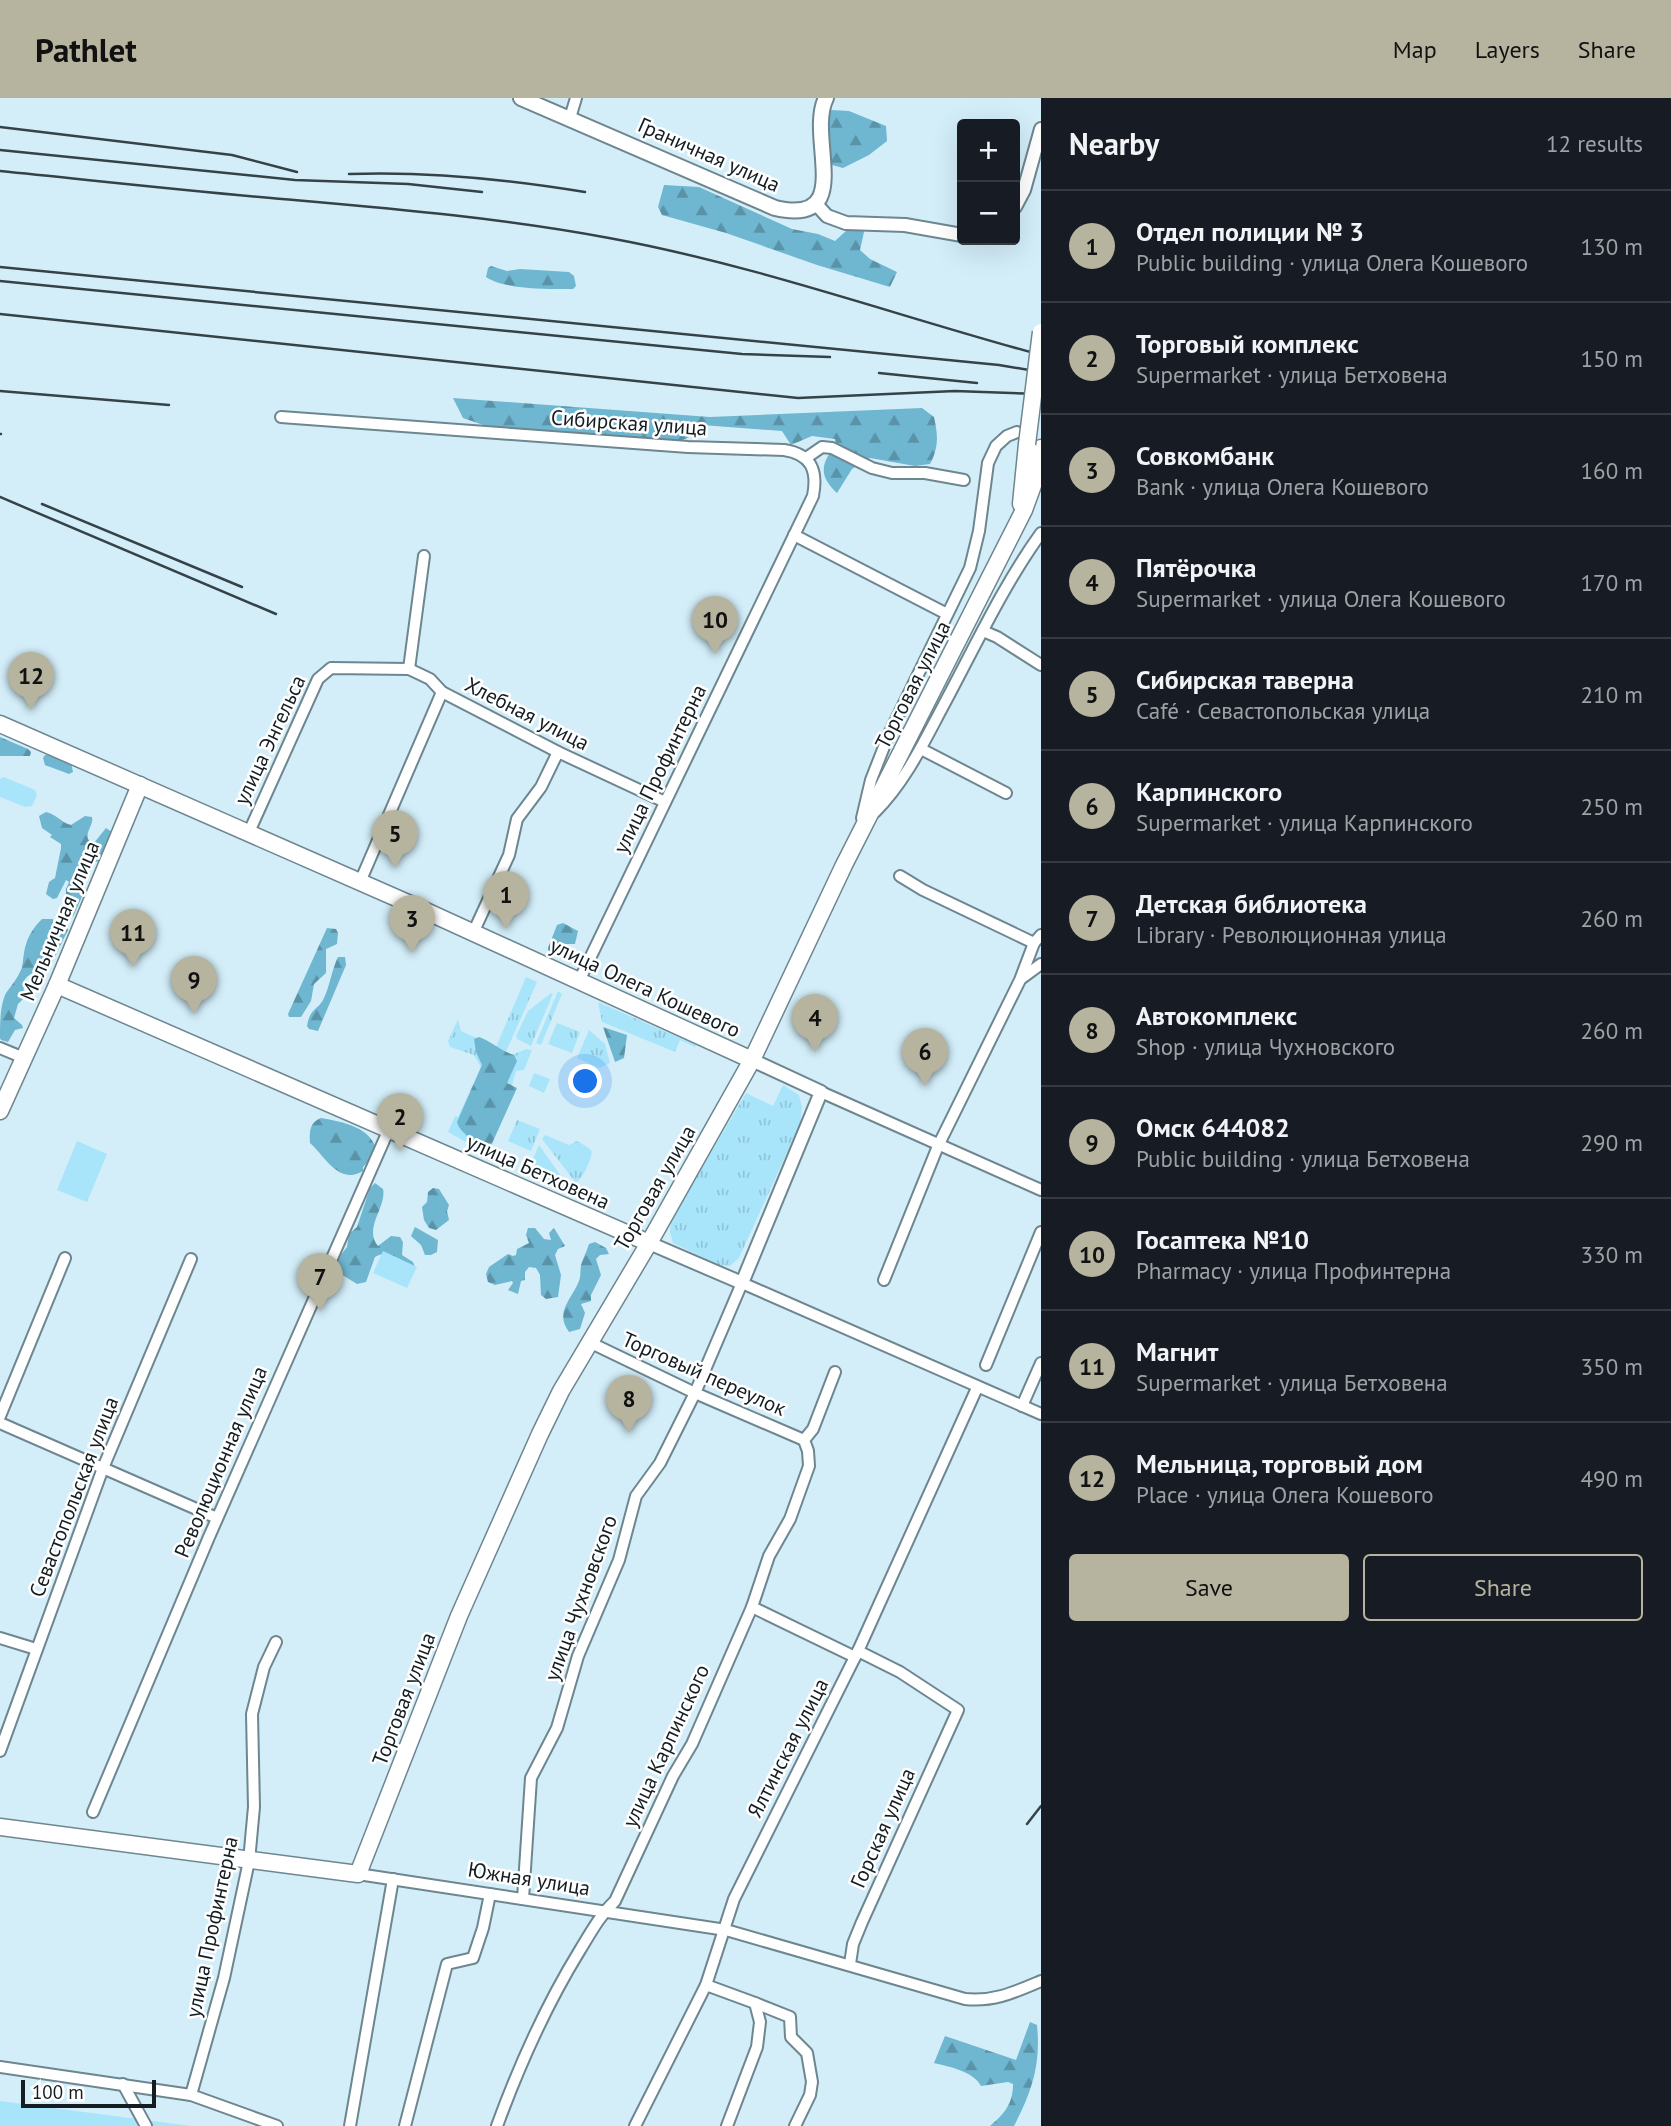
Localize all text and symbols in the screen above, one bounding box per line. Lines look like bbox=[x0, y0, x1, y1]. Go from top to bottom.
text: Pathlet bbox=[35, 28, 137, 71]
text: Map bbox=[1393, 34, 1437, 65]
text: Layers bbox=[1475, 34, 1540, 65]
text: Share bbox=[1578, 34, 1636, 65]
street label: Граничная улица bbox=[634, 111, 784, 198]
map controls bbox=[957, 119, 1020, 245]
button: + bbox=[957, 119, 1020, 182]
text: Nearby bbox=[1069, 124, 1159, 163]
text: 12 results bbox=[1546, 129, 1643, 158]
button: − bbox=[957, 182, 1020, 245]
text: Отдел полиции № 3 bbox=[1136, 215, 1364, 248]
text: 1 bbox=[1085, 232, 1099, 261]
text: 130 m bbox=[1581, 232, 1643, 261]
text: Public building · улица Олега Кошевого bbox=[1136, 248, 1528, 277]
text: Торговый комплекс bbox=[1136, 327, 1359, 360]
text: 2 bbox=[1085, 344, 1099, 373]
text: 150 m bbox=[1581, 344, 1643, 373]
text: Supermarket · улица Бетховена bbox=[1136, 360, 1448, 389]
street label: Сибирская улица bbox=[550, 404, 708, 441]
text: Совкомбанк bbox=[1136, 439, 1274, 472]
text: 3 bbox=[1085, 456, 1099, 485]
text: 160 m bbox=[1581, 456, 1643, 485]
text: Bank · улица Олега Кошевого bbox=[1136, 472, 1429, 501]
text: Пятёрочка bbox=[1136, 551, 1256, 584]
text: 4 bbox=[1085, 568, 1099, 597]
text: 170 m bbox=[1581, 568, 1643, 597]
text: Supermarket · улица Олега Кошевого bbox=[1136, 584, 1506, 613]
pin: 10 bbox=[692, 596, 738, 654]
street label: Торговая улица bbox=[869, 616, 956, 753]
pin: 12 bbox=[8, 652, 54, 710]
text: Сибирская таверна bbox=[1136, 663, 1354, 696]
street label: улица Энгельса bbox=[228, 671, 311, 809]
street label: Хлебная улица bbox=[461, 671, 594, 756]
street label: улица Профинтерна bbox=[607, 680, 712, 858]
text: 5 bbox=[1085, 680, 1099, 709]
text: 210 m bbox=[1581, 680, 1643, 709]
text: Café · Севастопольская улица bbox=[1136, 696, 1430, 725]
text: Карпинского bbox=[1136, 775, 1282, 808]
text: 6 bbox=[1085, 792, 1099, 821]
text: 250 m bbox=[1581, 792, 1643, 821]
text: Supermarket · улица Карпинского bbox=[1136, 808, 1473, 837]
pin: 5 bbox=[372, 810, 418, 868]
street label: Мельничная улица bbox=[14, 837, 105, 1005]
pin: 1 bbox=[483, 871, 529, 929]
text: Детская библиотека bbox=[1136, 887, 1367, 920]
pin: 3 bbox=[389, 895, 435, 953]
text: 7 bbox=[1085, 904, 1099, 933]
text: 260 m bbox=[1581, 904, 1643, 933]
pin: 11 bbox=[110, 909, 156, 967]
text: Library · Революционная улица bbox=[1136, 920, 1447, 949]
street label: улица Олега Кошевого bbox=[546, 932, 745, 1044]
pin: 9 bbox=[171, 956, 217, 1014]
pin: 4 bbox=[792, 994, 838, 1052]
text: Автокомплекс bbox=[1136, 999, 1297, 1032]
text: 8 bbox=[1085, 1016, 1099, 1045]
text: 260 m bbox=[1581, 1016, 1643, 1045]
pin: 6 bbox=[902, 1028, 948, 1086]
text: Shop · улица Чухновского bbox=[1136, 1032, 1395, 1061]
your location bbox=[568, 1064, 602, 1098]
pin: 2 bbox=[377, 1093, 423, 1151]
text: Омск 644082 bbox=[1136, 1111, 1290, 1144]
street label: Торговая улица bbox=[608, 1120, 701, 1255]
street label: улица Бетховена bbox=[462, 1128, 614, 1215]
text: 9 bbox=[1085, 1128, 1099, 1157]
text: 290 m bbox=[1581, 1128, 1643, 1157]
text: Public building · улица Бетховена bbox=[1136, 1144, 1470, 1173]
text: Госаптека №10 bbox=[1136, 1223, 1309, 1256]
text: 10 bbox=[1079, 1240, 1105, 1269]
text: 330 m bbox=[1581, 1240, 1643, 1269]
pin: 7 bbox=[297, 1253, 343, 1311]
text: Pharmacy · улица Профинтерна bbox=[1136, 1256, 1451, 1285]
street label: Торговый переулок bbox=[618, 1325, 790, 1422]
text: Магнит bbox=[1136, 1335, 1218, 1368]
text: 11 bbox=[1079, 1352, 1105, 1381]
text: 350 m bbox=[1581, 1352, 1643, 1381]
street label: Революционная улица bbox=[168, 1362, 273, 1562]
text: Supermarket · улица Бетховена bbox=[1136, 1368, 1448, 1397]
pin: 8 bbox=[606, 1375, 652, 1433]
street label: Севастопольская улица bbox=[23, 1393, 124, 1601]
text: Мельница, торговый дом bbox=[1136, 1447, 1423, 1480]
text: 12 bbox=[1079, 1464, 1105, 1493]
text: 490 m bbox=[1581, 1464, 1643, 1493]
text: Place · улица Олега Кошевого bbox=[1136, 1480, 1434, 1509]
street label: улица Чухновского bbox=[538, 1511, 623, 1684]
button: Save bbox=[1069, 1554, 1349, 1621]
button: Share bbox=[1363, 1554, 1643, 1621]
street label: Торговая улица bbox=[366, 1629, 441, 1769]
street label: улица Карпинского bbox=[616, 1660, 715, 1832]
street label: Ялтинская улица bbox=[741, 1674, 834, 1822]
street label: Горская улица bbox=[844, 1764, 921, 1892]
street label: улица Профинтерна bbox=[179, 1834, 244, 2020]
street label: Южная улица bbox=[466, 1856, 592, 1901]
scale bar bbox=[21, 2077, 156, 2109]
text: 100 m bbox=[32, 2080, 84, 2104]

